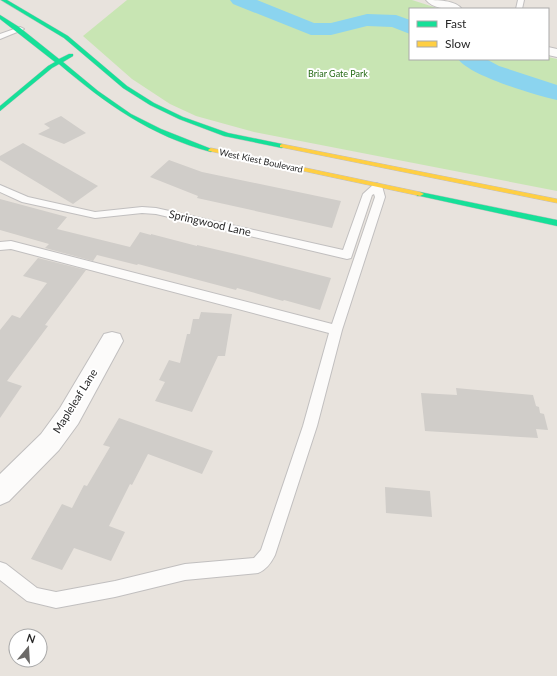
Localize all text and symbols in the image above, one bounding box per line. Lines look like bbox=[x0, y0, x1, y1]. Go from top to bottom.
legend bbox=[409, 8, 549, 60]
text: Fast bbox=[445, 16, 467, 31]
text: Slow bbox=[445, 36, 471, 51]
park label: Briar Gate Park bbox=[308, 68, 368, 79]
street label: West Kiest Boulevard bbox=[218, 146, 304, 175]
street label: Springwood Lane bbox=[168, 207, 252, 238]
street label: Mapleleaf Lane bbox=[50, 366, 100, 435]
north arrow bbox=[8, 628, 48, 668]
text: N bbox=[25, 631, 37, 646]

